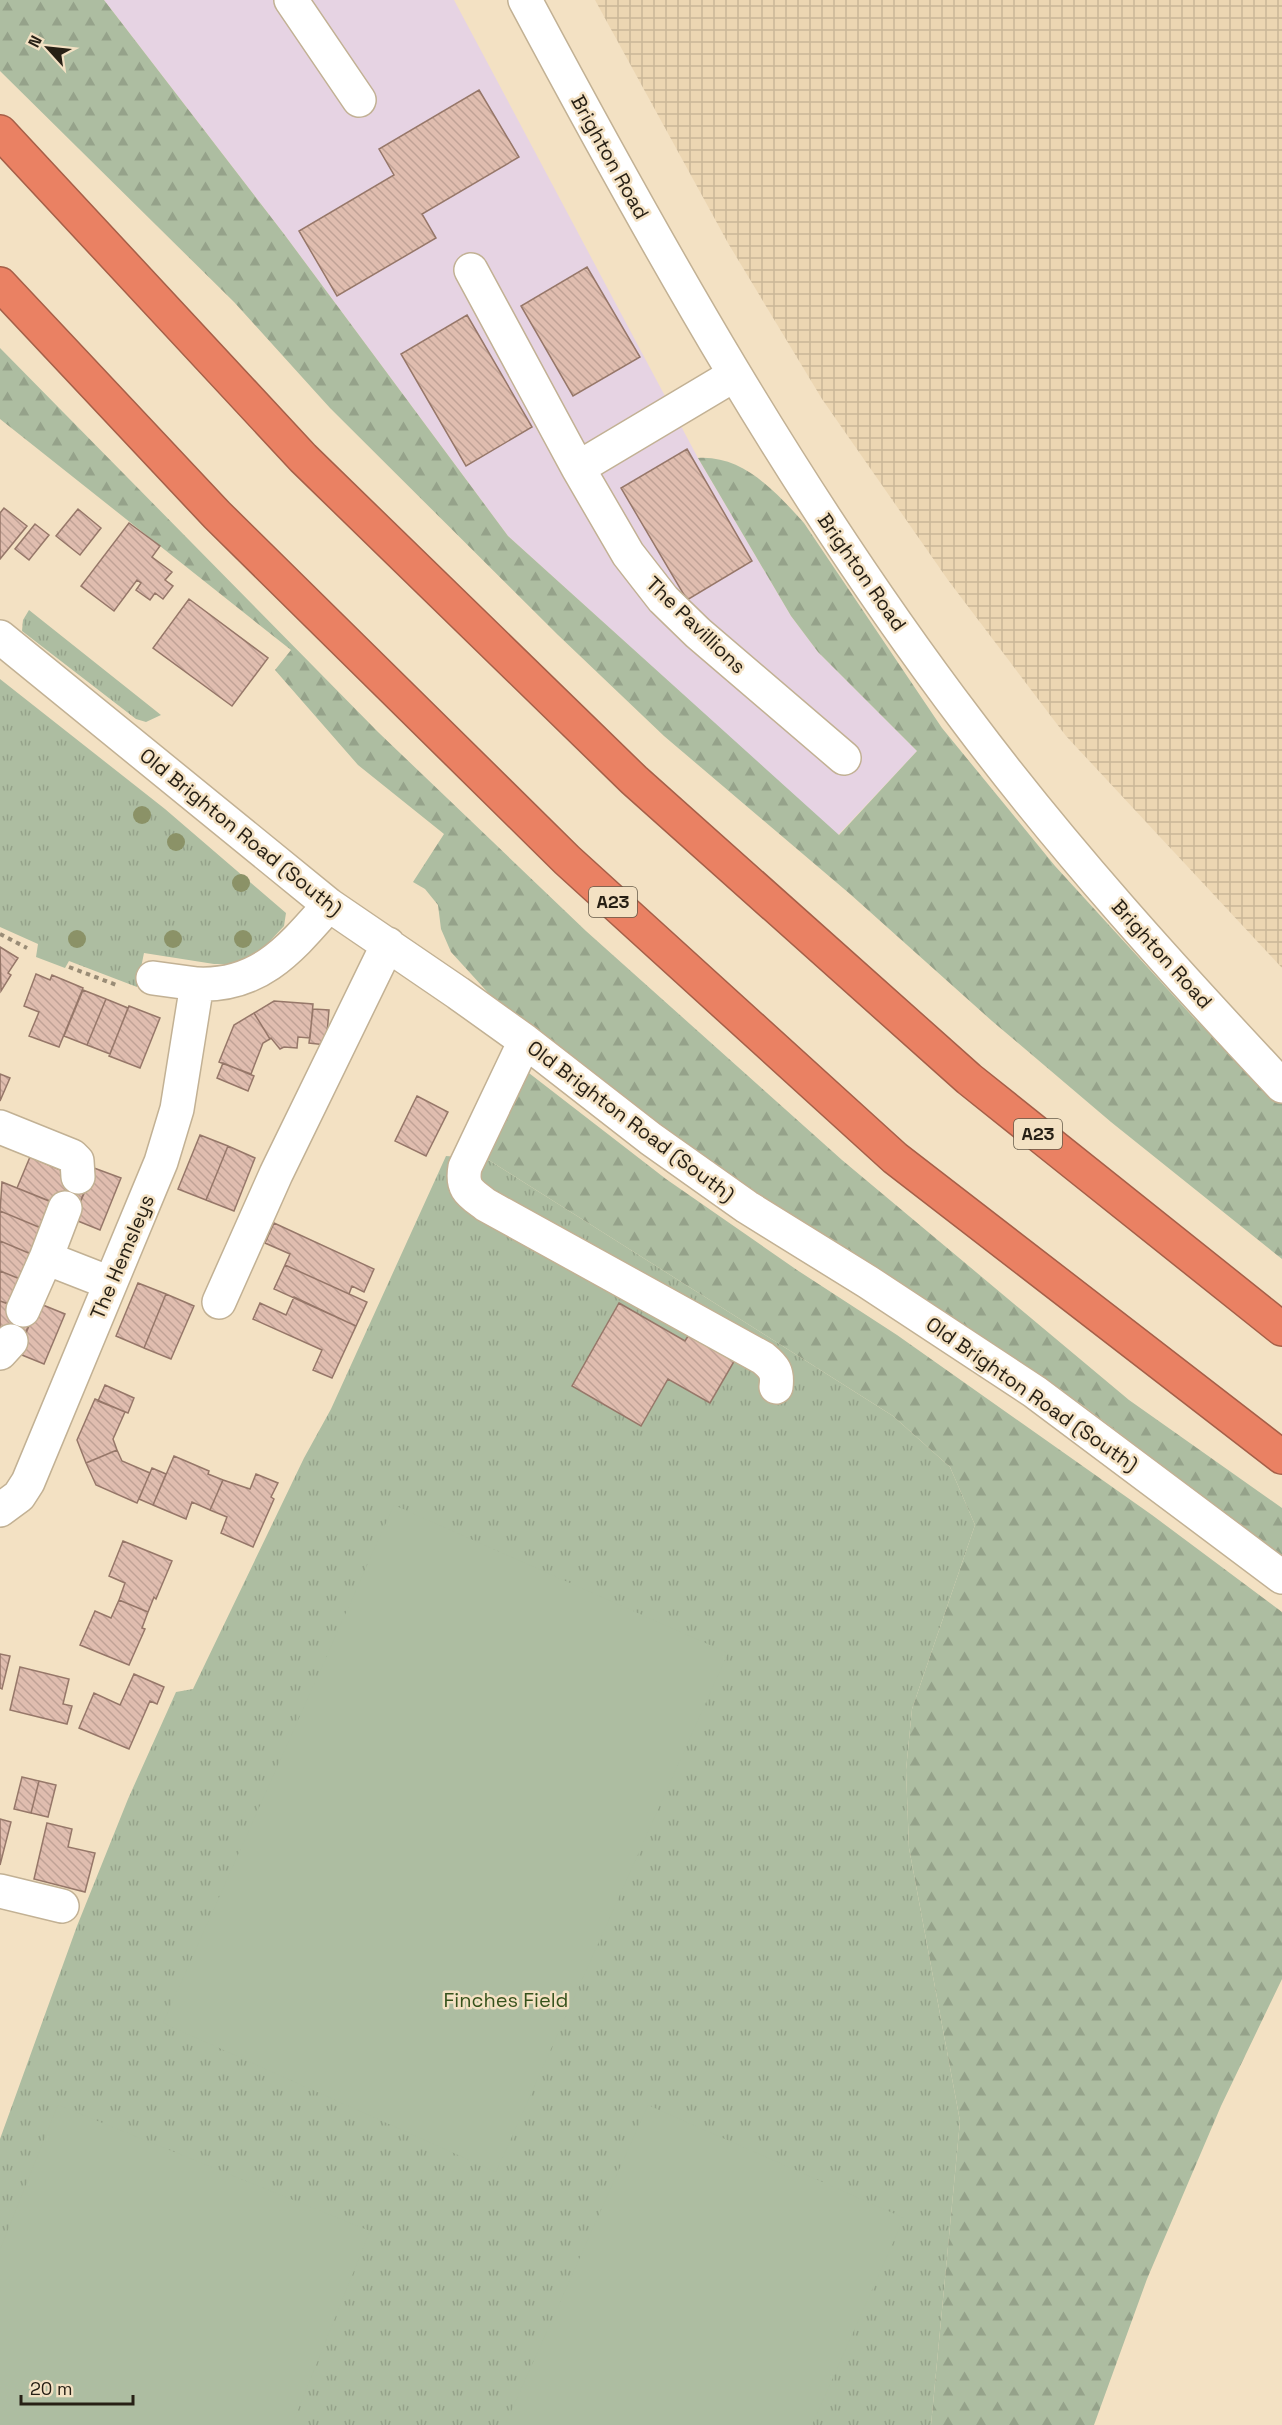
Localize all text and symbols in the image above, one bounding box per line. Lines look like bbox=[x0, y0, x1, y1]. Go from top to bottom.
north arrow bbox=[18, 18, 78, 78]
text: N bbox=[23, 32, 47, 51]
street label: Brighton Road bbox=[565, 90, 655, 224]
street label: Brighton Road bbox=[812, 508, 912, 636]
street label: The Pavillions bbox=[640, 571, 752, 679]
street label: Old Brighton Road (South) bbox=[135, 742, 347, 922]
road number: A23 bbox=[589, 887, 637, 917]
street label: Brighton Road bbox=[1106, 894, 1218, 1014]
street label: Old Brighton Road (South) bbox=[522, 1035, 740, 1207]
road number: A23 bbox=[1014, 1119, 1062, 1149]
street label: The Hemsleys bbox=[84, 1191, 160, 1323]
street label: Old Brighton Road (South) bbox=[921, 1311, 1143, 1477]
park label: Finches Field bbox=[443, 1987, 569, 2013]
scale bar bbox=[21, 2368, 134, 2406]
text: 20 m bbox=[30, 2377, 73, 2400]

